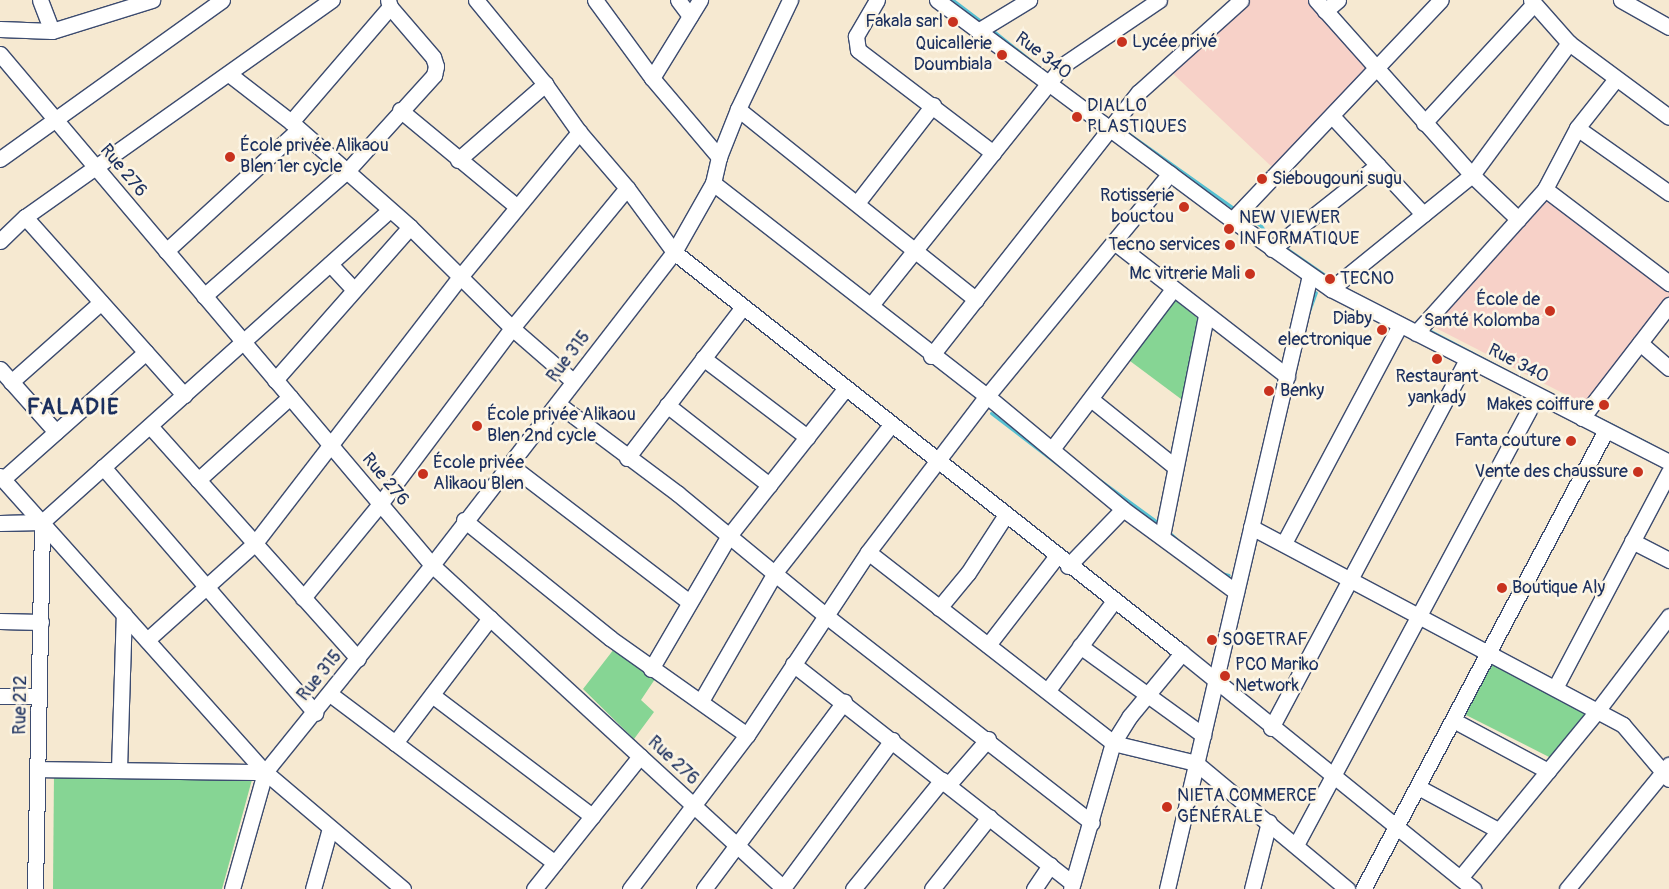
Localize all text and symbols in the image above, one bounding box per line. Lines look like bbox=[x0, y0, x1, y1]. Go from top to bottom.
place label: Fakala sarl bbox=[865, 11, 943, 33]
marker: Fakala sarl bbox=[947, 16, 959, 28]
street label: Rue 340 bbox=[1011, 28, 1075, 84]
place label: Lycée privé bbox=[1132, 31, 1218, 53]
place label: Quicallerie Doumbiala bbox=[913, 34, 992, 76]
marker: Lycée privé bbox=[1116, 36, 1128, 48]
marker: Quicallerie Doumbiala bbox=[996, 49, 1008, 61]
place label: DIALLO PLASTIQUES bbox=[1087, 96, 1187, 138]
marker: DIALLO PLASTIQUES bbox=[1071, 111, 1083, 123]
place label: École privée Alikaou Blen 1er cycle bbox=[240, 136, 389, 178]
street label: Rue 276 bbox=[95, 140, 151, 202]
marker: École privée Alikaou Blen 1er cycle bbox=[224, 151, 236, 163]
place label: Siebougouni sugu bbox=[1272, 168, 1402, 190]
marker: Siebougouni sugu bbox=[1256, 173, 1268, 185]
place label: Rotisserie bouctou bbox=[1100, 186, 1174, 228]
marker: Rotisserie bouctou bbox=[1178, 201, 1190, 213]
place label: NEW VIEWER INFORMATIQUE bbox=[1239, 208, 1359, 250]
marker: NEW VIEWER INFORMATIQUE bbox=[1223, 223, 1235, 235]
place label: Tecno services bbox=[1108, 234, 1220, 256]
marker: Tecno services bbox=[1224, 239, 1236, 251]
place label: Mc vitrerie Mali bbox=[1129, 263, 1240, 285]
marker: Mc vitrerie Mali bbox=[1244, 268, 1256, 280]
place label: TECNO bbox=[1340, 268, 1394, 290]
marker: TECNO bbox=[1324, 273, 1336, 285]
place label: École de Santé Kolomba bbox=[1424, 290, 1540, 332]
marker: École de Santé Kolomba bbox=[1544, 305, 1556, 317]
place label: Diaby electronique bbox=[1278, 309, 1372, 352]
marker: Diaby electronique bbox=[1376, 324, 1388, 336]
street label: Rue 315 bbox=[543, 327, 595, 387]
street label: Rue 340 bbox=[1484, 340, 1552, 388]
marker: Restaurant yankady bbox=[1431, 353, 1443, 365]
place label: Restaurant yankady bbox=[1395, 367, 1479, 409]
place label: Benky bbox=[1280, 380, 1324, 402]
marker: Benky bbox=[1262, 384, 1276, 398]
place label: Makes coiffure bbox=[1487, 394, 1594, 416]
district label: FALADIE bbox=[26, 395, 120, 421]
marker: Makes coiffure bbox=[1598, 399, 1610, 411]
place label: École privée Alikaou Blen 2nd cycle bbox=[487, 405, 636, 448]
marker: École privée Alikaou Blen 2nd cycle bbox=[471, 420, 483, 432]
place label: Fanta couture bbox=[1455, 430, 1561, 452]
marker: Fanta couture bbox=[1565, 435, 1577, 447]
street label: Rue 276 bbox=[357, 449, 413, 511]
place label: École privée Alikaou Blen bbox=[433, 453, 524, 496]
place label: Vente des chaussure bbox=[1474, 461, 1628, 483]
marker: Vente des chaussure bbox=[1632, 466, 1644, 478]
marker: École privée Alikaou Blen bbox=[417, 468, 429, 480]
place label: Boutique Aly bbox=[1512, 577, 1605, 599]
marker: Boutique Aly bbox=[1496, 582, 1508, 594]
place label: SOGETRAF bbox=[1222, 629, 1308, 651]
marker: SOGETRAF bbox=[1206, 634, 1218, 646]
street label: Rue 315 bbox=[293, 646, 347, 706]
place label: PCO Mariko Network bbox=[1235, 655, 1319, 698]
marker: PCO Mariko Network bbox=[1219, 670, 1231, 682]
street label: Rue 212 bbox=[10, 675, 32, 735]
street label: Rue 276 bbox=[643, 732, 703, 790]
place label: NIETA COMMERCE GÉNÉRALE bbox=[1177, 786, 1317, 829]
marker: NIETA COMMERCE GÉNÉRALE bbox=[1161, 801, 1173, 813]

